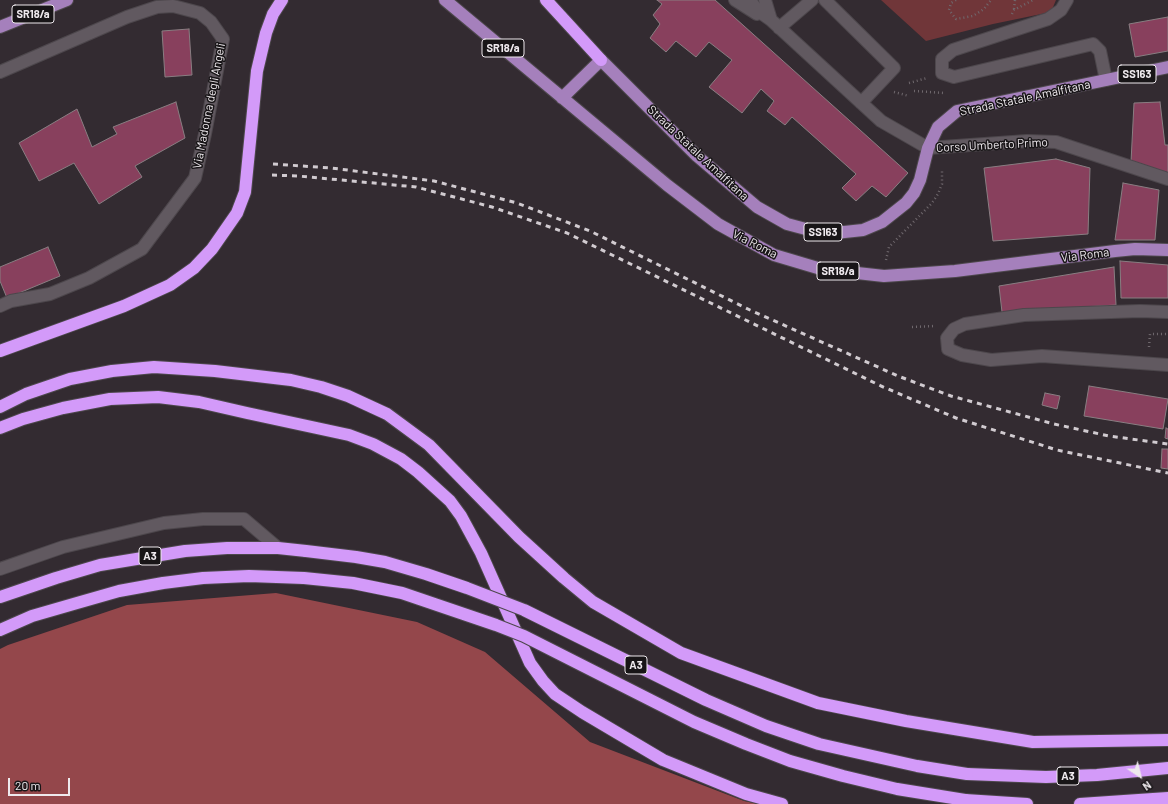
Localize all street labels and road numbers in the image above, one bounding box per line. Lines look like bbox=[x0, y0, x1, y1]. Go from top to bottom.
road number: SR18/a bbox=[12, 5, 54, 23]
road number: SR18/a bbox=[482, 39, 524, 57]
street label: Via Madonna degli Angeli bbox=[190, 42, 228, 170]
road number: SS163 bbox=[1118, 65, 1156, 83]
street label: Strada Statale Amalfitana bbox=[958, 77, 1092, 119]
street label: Strada Statale Amalfitana bbox=[644, 102, 752, 204]
street label: Corso Umberto Primo bbox=[936, 135, 1048, 155]
road number: SS163 bbox=[804, 223, 842, 241]
street label: Via Roma bbox=[730, 227, 780, 261]
street label: Via Roma bbox=[1060, 245, 1110, 265]
road number: SR18/a bbox=[817, 262, 859, 280]
road number: A3 bbox=[139, 547, 161, 565]
road number: A3 bbox=[625, 656, 647, 674]
road number: A3 bbox=[1057, 767, 1079, 785]

